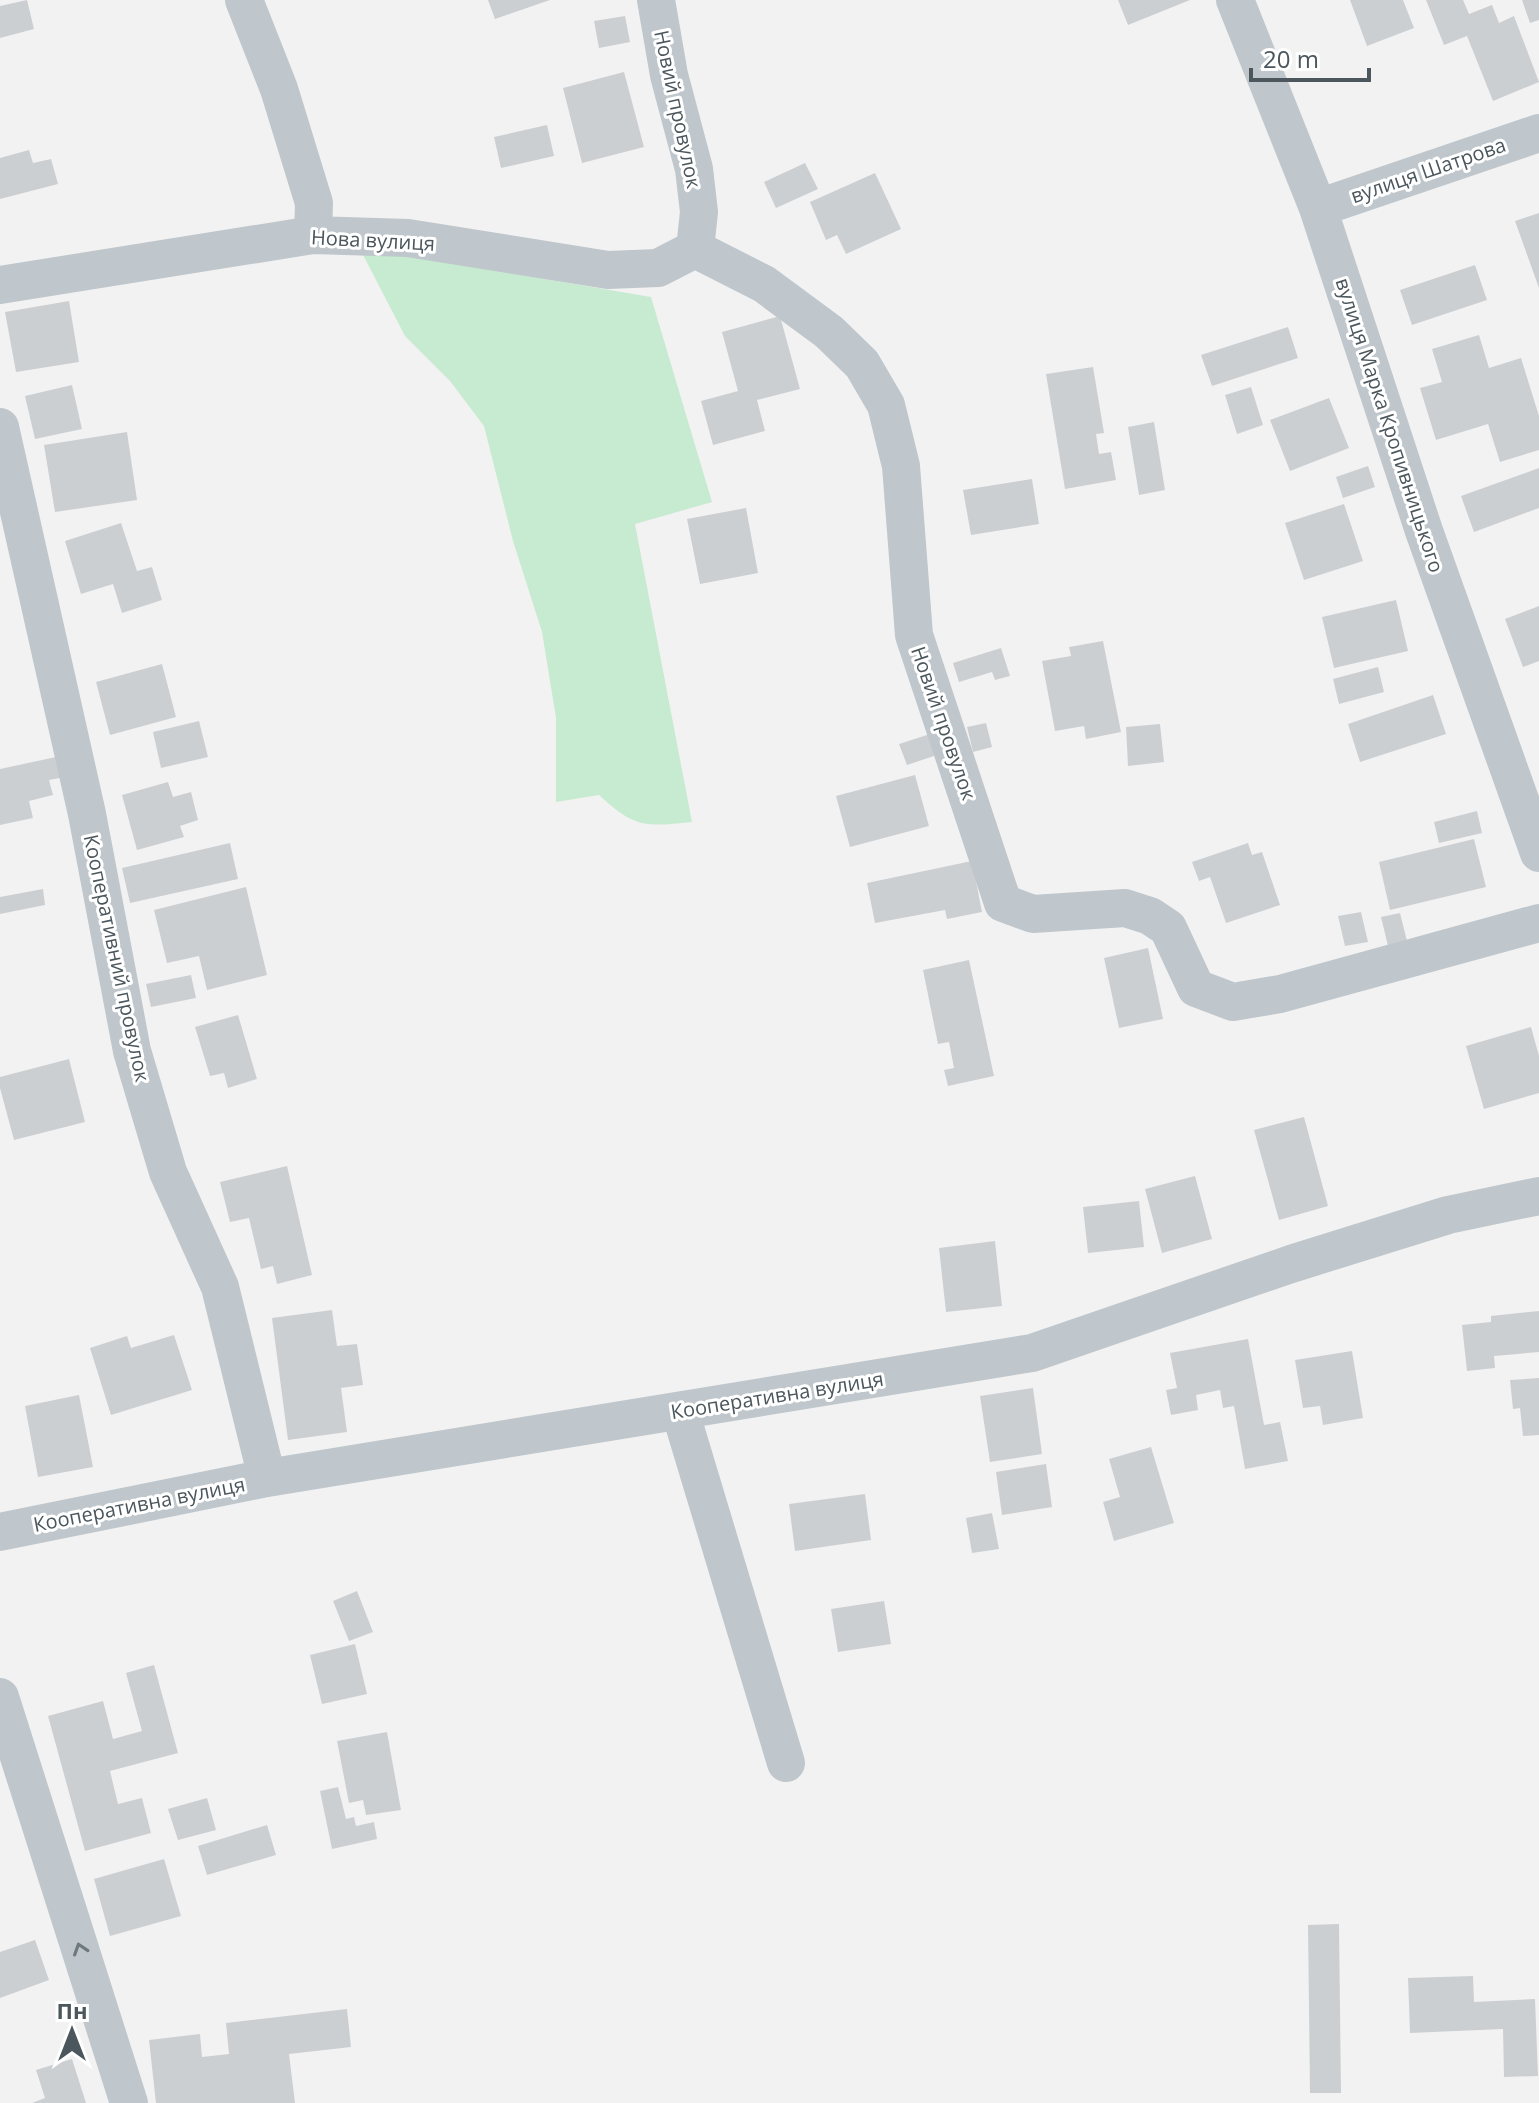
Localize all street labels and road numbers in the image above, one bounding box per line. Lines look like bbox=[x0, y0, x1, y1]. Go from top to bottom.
street label: Новий провулок bbox=[648, 28, 708, 191]
street label: вулиця Шатрова bbox=[1347, 131, 1509, 209]
street label: Нова вулиця bbox=[310, 223, 436, 257]
street label: вулиця Марка Кропивницького bbox=[1330, 274, 1450, 576]
street label: Новий провулок bbox=[905, 643, 983, 804]
street label: Кооперативний провулок bbox=[78, 832, 157, 1085]
street label: Кооперативна вулиця bbox=[669, 1365, 885, 1425]
street label: Кооперативна вулиця bbox=[31, 1470, 247, 1538]

